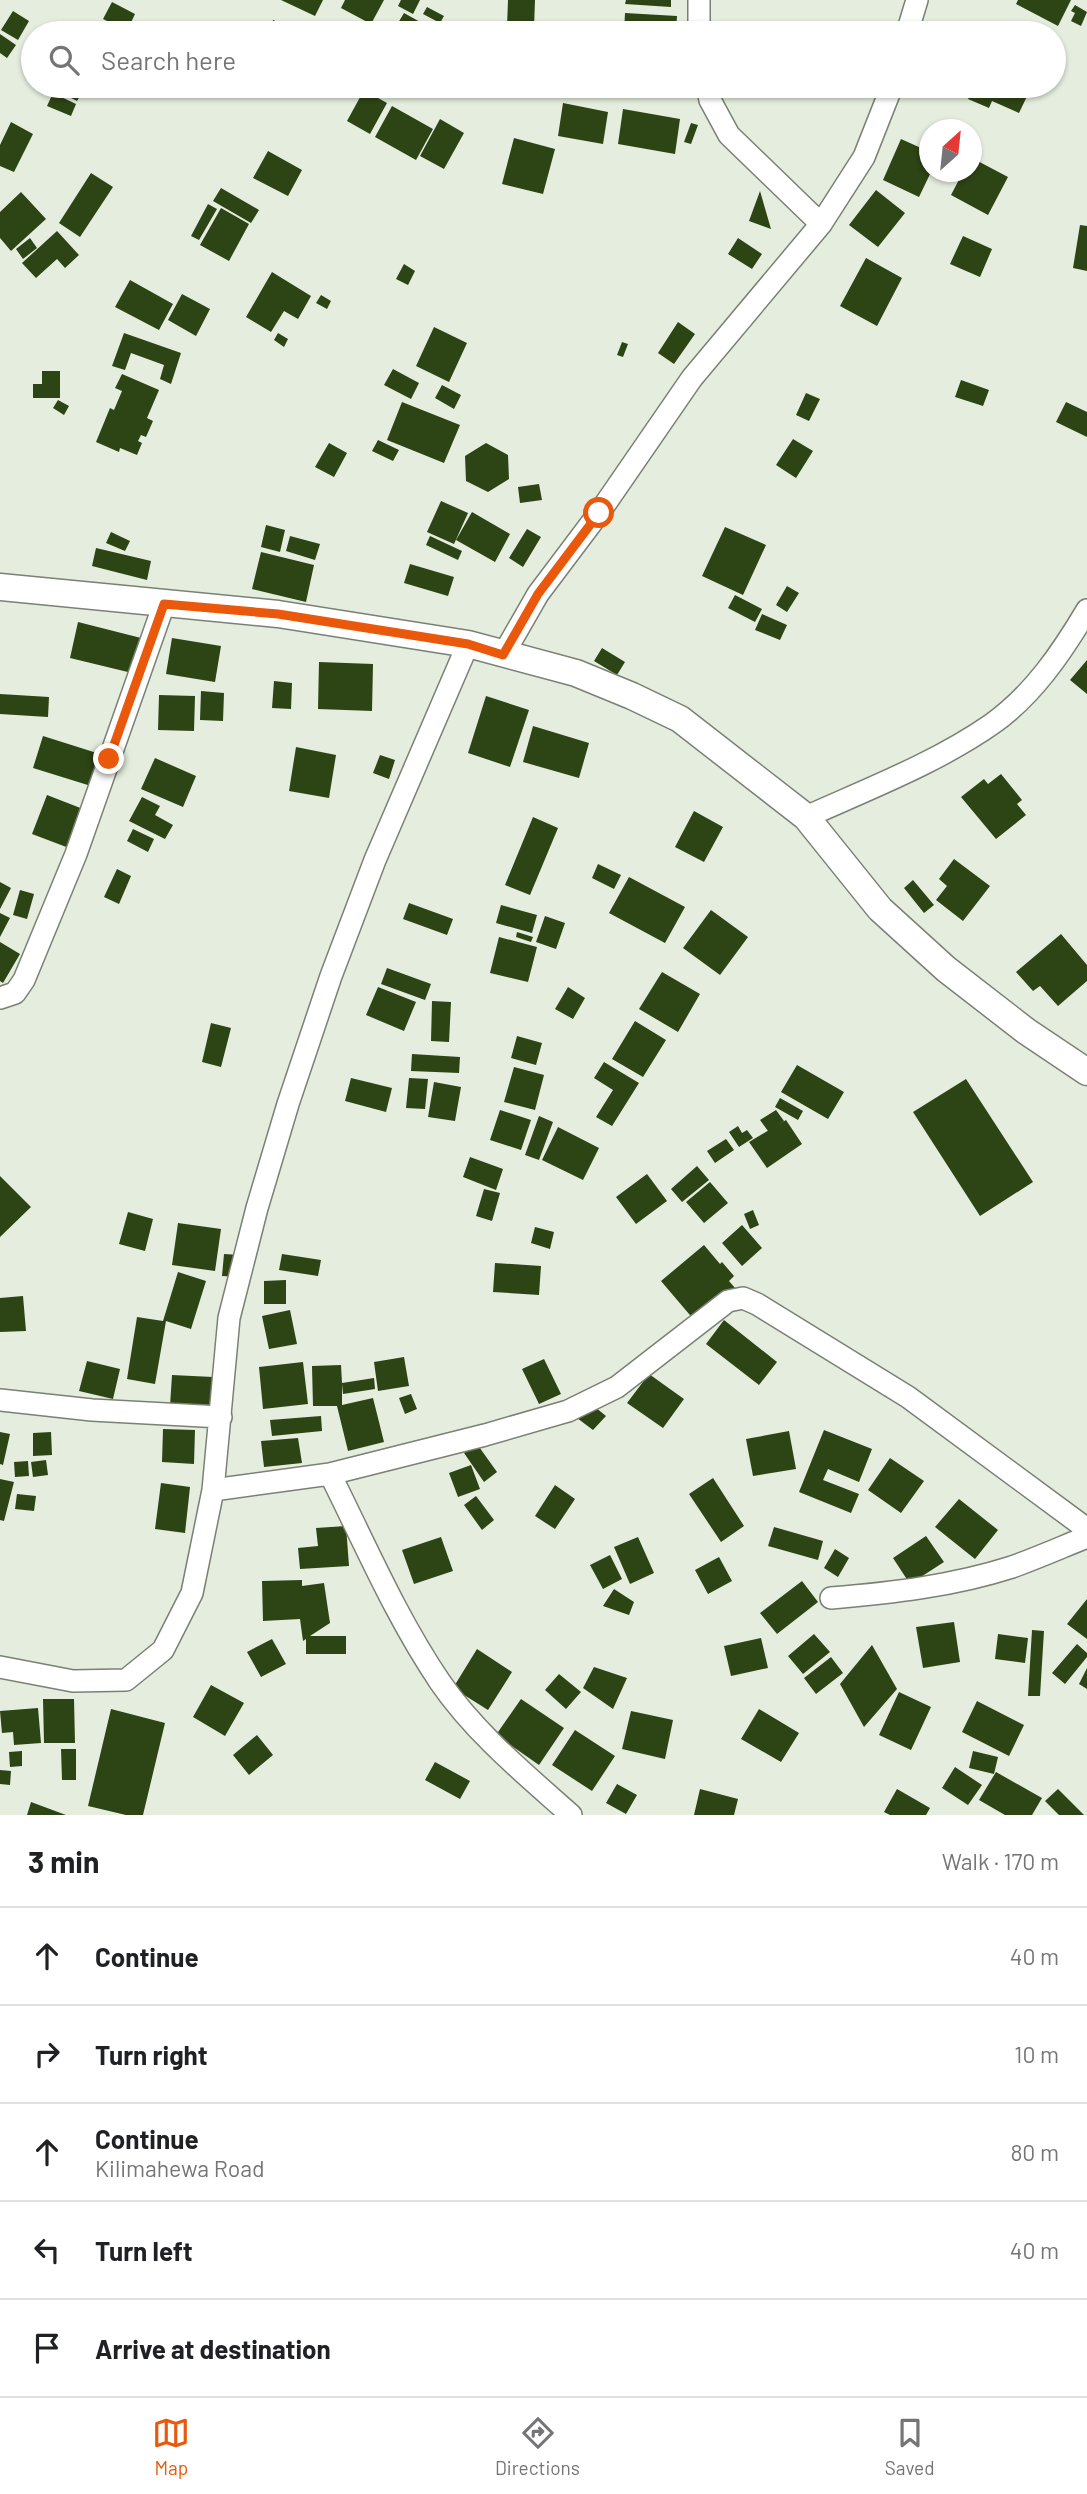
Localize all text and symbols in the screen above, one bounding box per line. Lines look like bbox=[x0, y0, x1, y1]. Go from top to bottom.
search box bbox=[21, 21, 1066, 98]
icon: search bbox=[45, 41, 83, 79]
text: Search here bbox=[101, 44, 236, 75]
north arrow bbox=[919, 119, 982, 182]
route start bbox=[583, 497, 614, 528]
route end bbox=[93, 743, 124, 774]
text: 3 min bbox=[28, 1843, 99, 1879]
text: Walk · 170 m bbox=[942, 1847, 1059, 1875]
icon: ahead bbox=[28, 1937, 66, 1975]
text: Continue bbox=[95, 1941, 199, 1972]
text: 40 m bbox=[1010, 1942, 1059, 1970]
icon: right bbox=[28, 2035, 66, 2073]
text: Turn right bbox=[95, 2039, 208, 2070]
text: 10 m bbox=[1014, 2040, 1059, 2068]
text: Continue bbox=[95, 2123, 199, 2154]
icon: ahead bbox=[28, 2133, 66, 2171]
text: 80 m bbox=[1010, 2138, 1059, 2166]
text: Kilimahewa Road bbox=[95, 2154, 265, 2182]
icon: left bbox=[28, 2231, 66, 2269]
text: Turn left bbox=[95, 2235, 193, 2266]
text: 40 m bbox=[1010, 2236, 1059, 2264]
icon: arrive bbox=[28, 2329, 66, 2367]
text: Arrive at destination bbox=[95, 2333, 331, 2364]
tab: Map bbox=[152, 2414, 190, 2479]
tab: Directions bbox=[495, 2414, 580, 2479]
tab: Saved bbox=[885, 2414, 935, 2479]

